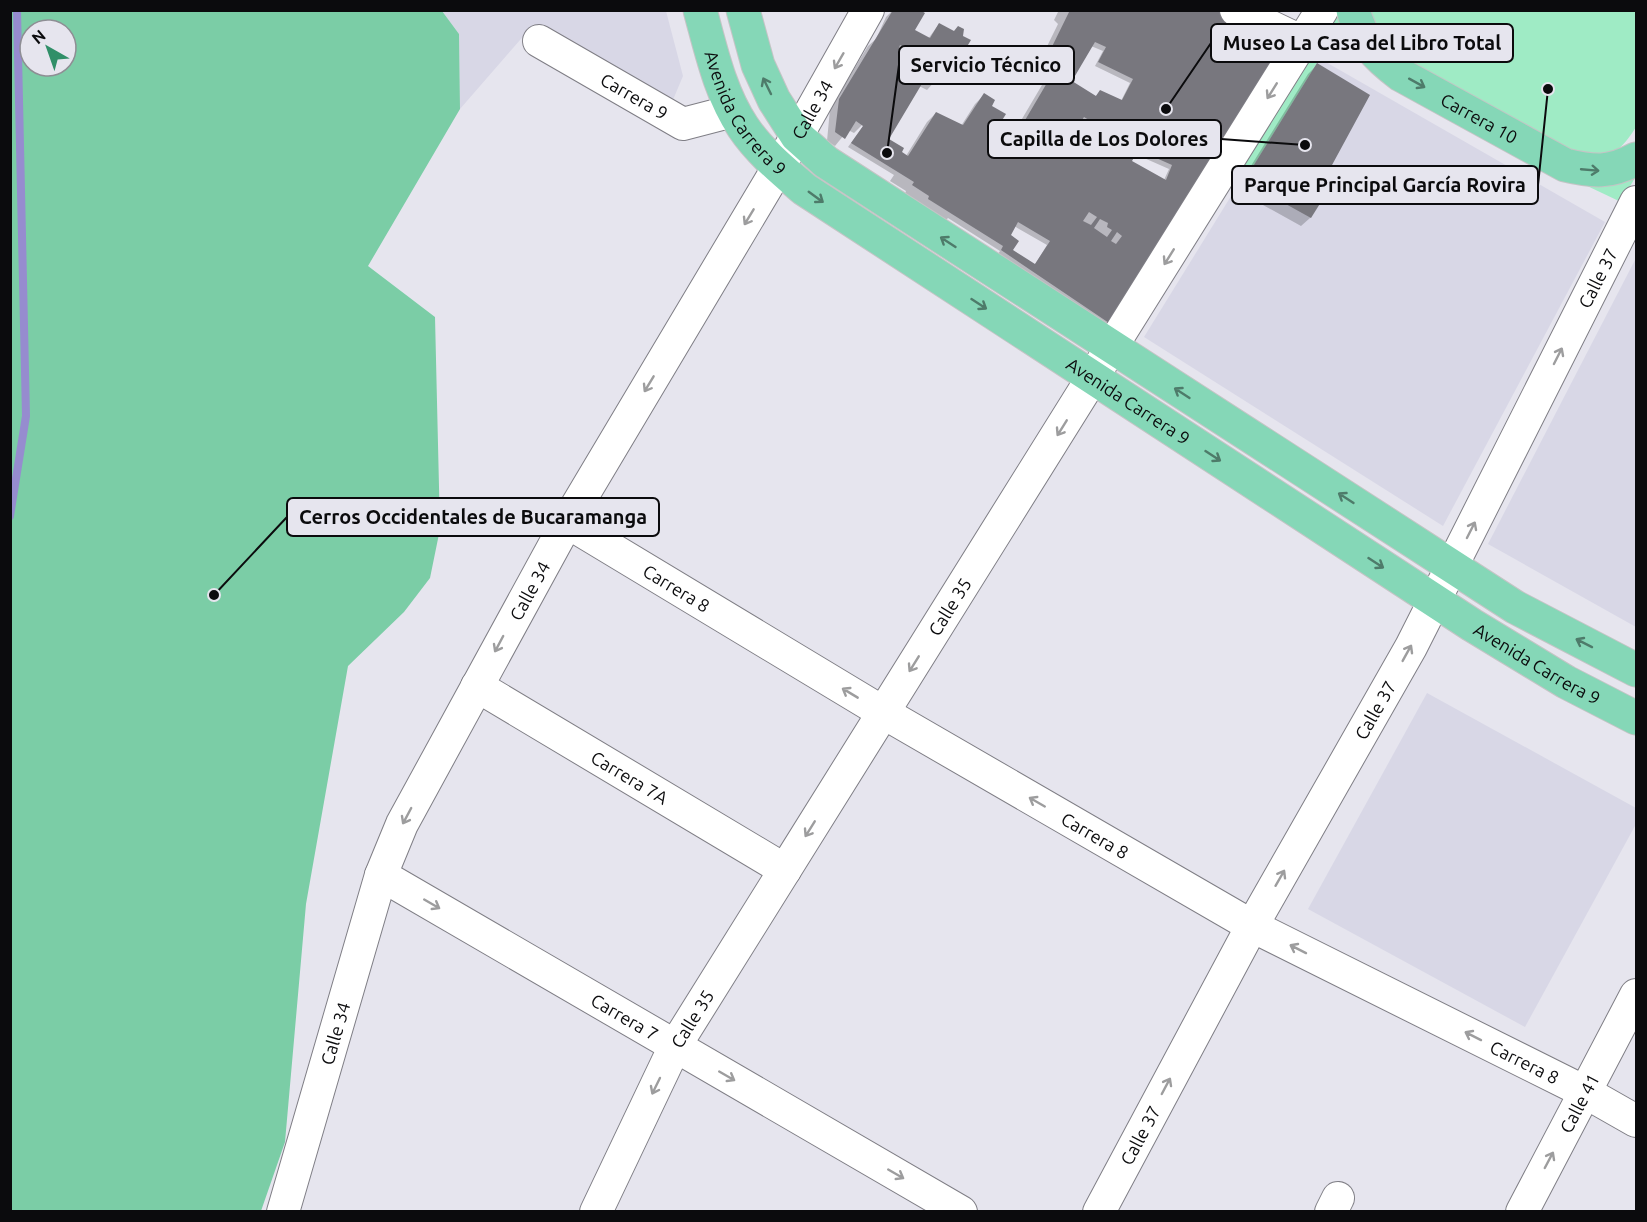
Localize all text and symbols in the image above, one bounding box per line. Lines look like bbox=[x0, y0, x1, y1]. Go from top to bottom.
north arrow bbox=[18, 18, 78, 78]
callout: Museo La Casa del Libro Total bbox=[1211, 24, 1513, 62]
text: N bbox=[28, 26, 49, 47]
text: Museo La Casa del Libro Total bbox=[1223, 31, 1501, 54]
callout: Servicio Técnico bbox=[899, 46, 1074, 84]
street label: Avenida Carrera 9 bbox=[701, 48, 790, 179]
one-way arrow bbox=[833, 52, 844, 70]
text: Servicio Técnico bbox=[911, 53, 1061, 76]
street label: Carrera 9 bbox=[597, 69, 671, 123]
one-way arrow bbox=[761, 77, 772, 95]
street label: Calle 34 bbox=[787, 77, 836, 142]
one-way arrow bbox=[1408, 77, 1425, 89]
one-way arrow bbox=[1266, 83, 1279, 100]
street label: Carrera 10 bbox=[1438, 89, 1521, 147]
callout: Capilla de Los Dolores bbox=[988, 120, 1221, 158]
text: Capilla de Los Dolores bbox=[1000, 127, 1208, 150]
one-way arrow bbox=[1580, 164, 1600, 175]
callout: Parque Principal García Rovira bbox=[1232, 166, 1538, 204]
text: Parque Principal García Rovira bbox=[1244, 173, 1526, 196]
one-way arrow bbox=[808, 191, 824, 203]
one-way arrow bbox=[742, 208, 754, 225]
one-way arrow bbox=[940, 235, 957, 247]
street label: Calle 37 bbox=[1574, 245, 1621, 311]
one-way arrow bbox=[1162, 248, 1174, 265]
one-way arrow bbox=[970, 298, 987, 310]
one-way arrow bbox=[1553, 347, 1564, 365]
street label: Avenida Carrera 9 bbox=[1063, 353, 1194, 448]
one-way arrow bbox=[643, 375, 654, 393]
one-way arrow bbox=[1174, 386, 1191, 399]
one-way arrow bbox=[1056, 419, 1068, 436]
one-way arrow bbox=[1204, 450, 1221, 462]
one-way arrow bbox=[1339, 492, 1355, 504]
callout: Cerros Occidentales de Bucaramanga bbox=[287, 498, 659, 536]
text: Cerros Occidentales de Bucaramanga bbox=[299, 505, 647, 528]
one-way arrow bbox=[1465, 521, 1477, 539]
one-way arrow bbox=[1367, 557, 1384, 569]
street label: Calle 34 bbox=[505, 558, 554, 624]
street label: Carrera 8 bbox=[640, 560, 714, 616]
street label: Calle 35 bbox=[924, 574, 975, 639]
street label: Avenida Carrera 9 bbox=[1471, 619, 1604, 708]
one-way arrow bbox=[493, 635, 504, 653]
one-way arrow bbox=[1576, 637, 1594, 649]
one-way arrow bbox=[1402, 645, 1413, 663]
one-way arrow bbox=[908, 655, 920, 672]
street label: Calle 37 bbox=[1351, 677, 1400, 743]
one-way arrow bbox=[842, 686, 859, 698]
street label: Carrera 7A bbox=[588, 747, 672, 808]
one-way arrow bbox=[1029, 795, 1046, 807]
one-way arrow bbox=[401, 807, 413, 824]
street label: Carrera 8 bbox=[1058, 808, 1132, 862]
one-way arrow bbox=[804, 821, 817, 838]
one-way arrow bbox=[1274, 870, 1286, 887]
one-way arrow bbox=[423, 898, 440, 910]
one-way arrow bbox=[1290, 943, 1308, 954]
street label: Calle 35 bbox=[667, 986, 718, 1051]
street label: Carrera 7 bbox=[588, 989, 662, 1044]
street label: Calle 34 bbox=[316, 1000, 353, 1067]
one-way arrow bbox=[1464, 1030, 1482, 1041]
street label: Carrera 8 bbox=[1487, 1036, 1562, 1087]
street label: Calle 41 bbox=[1555, 1070, 1603, 1136]
one-way arrow bbox=[718, 1071, 735, 1083]
one-way arrow bbox=[649, 1077, 661, 1095]
one-way arrow bbox=[1160, 1078, 1172, 1095]
street label: Calle 37 bbox=[1116, 1102, 1164, 1168]
one-way arrow bbox=[1543, 1152, 1555, 1169]
one-way arrow bbox=[887, 1168, 904, 1180]

